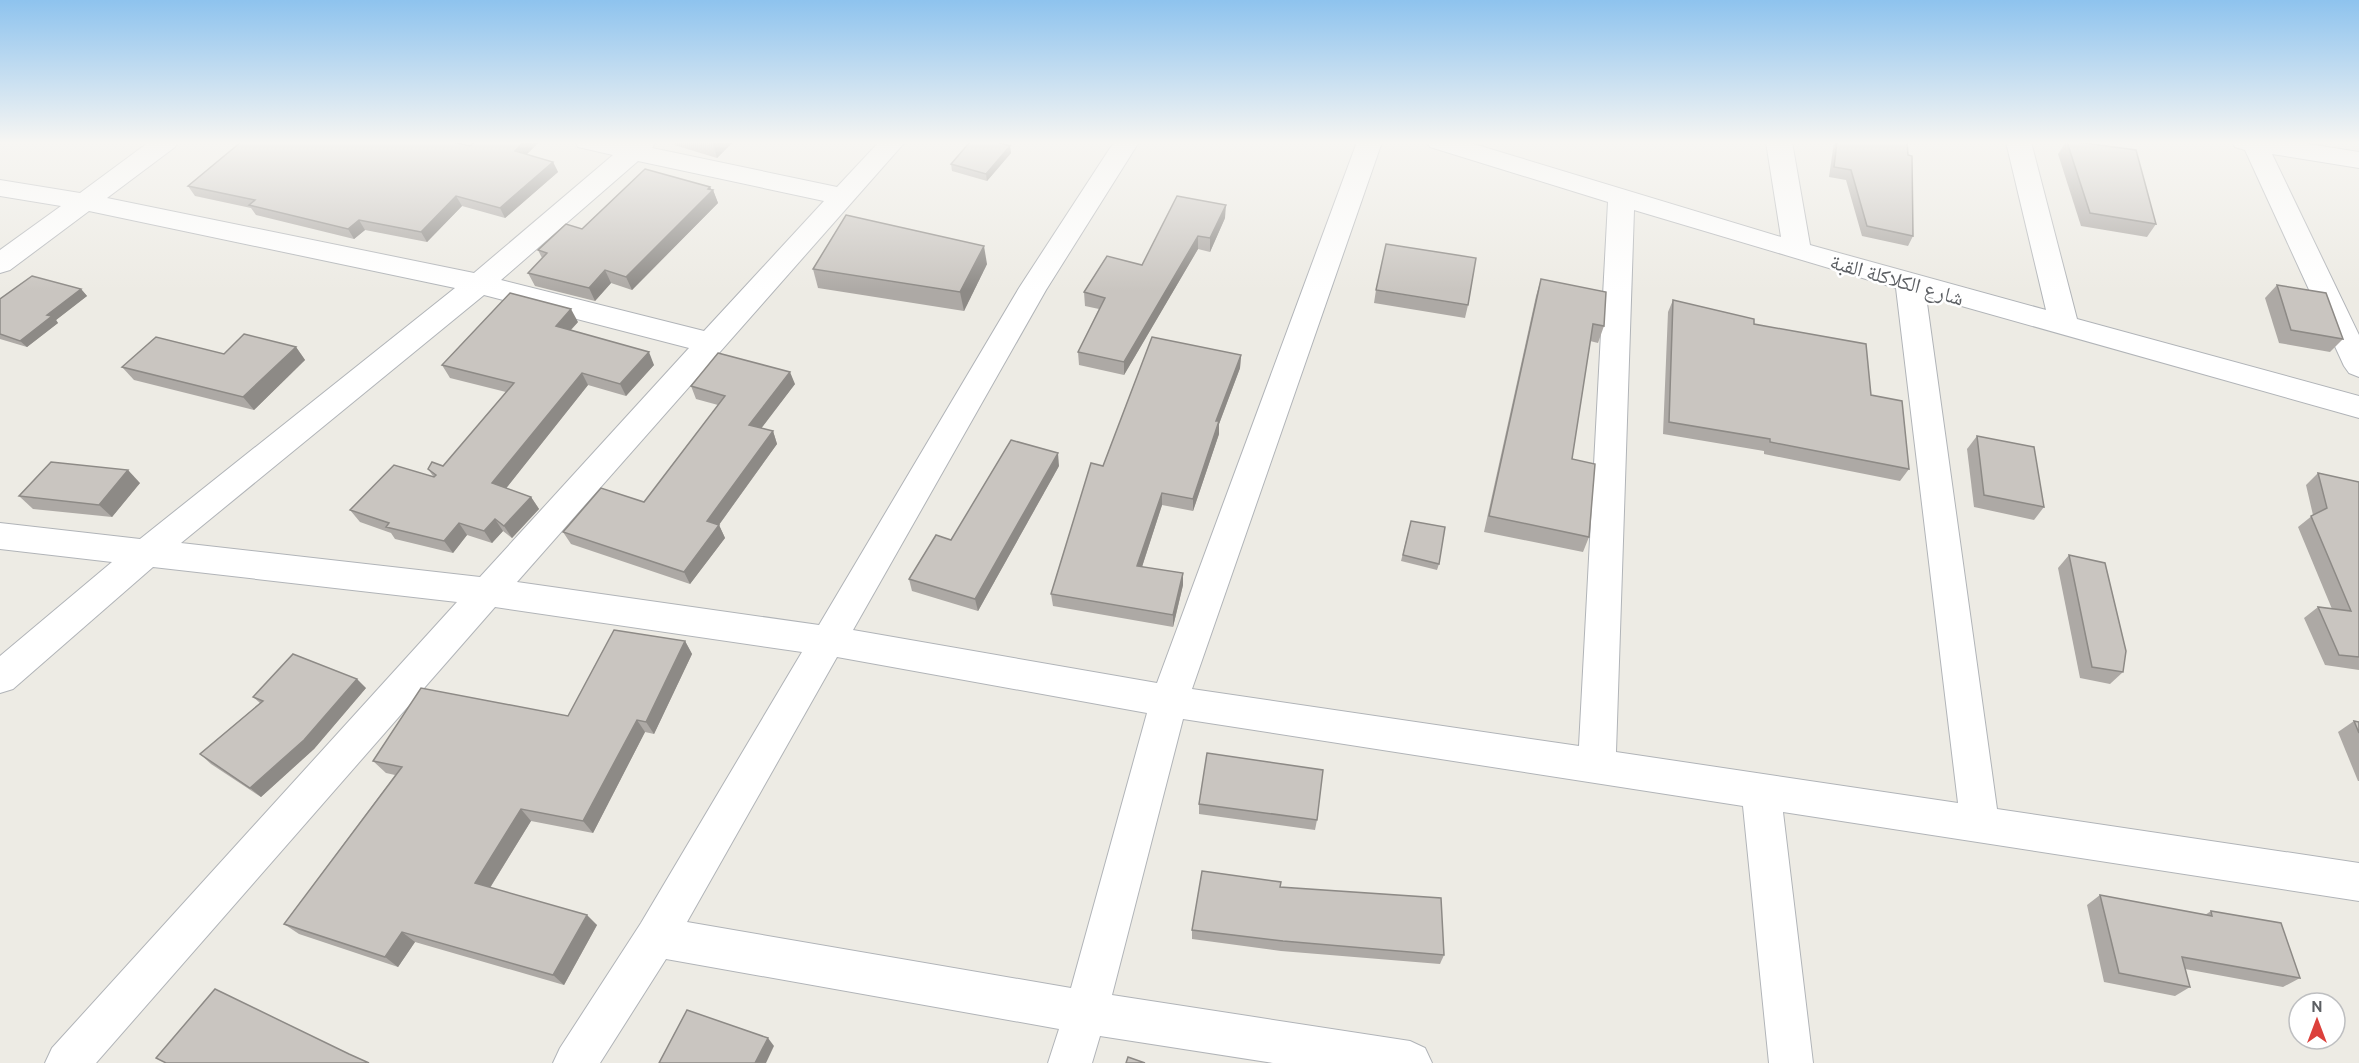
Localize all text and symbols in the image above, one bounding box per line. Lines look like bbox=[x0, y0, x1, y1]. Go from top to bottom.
street label: شارع الكلاكلة القبة bbox=[1827, 249, 1967, 311]
north arrow bbox=[2287, 991, 2347, 1051]
text: N bbox=[2311, 997, 2323, 1016]

